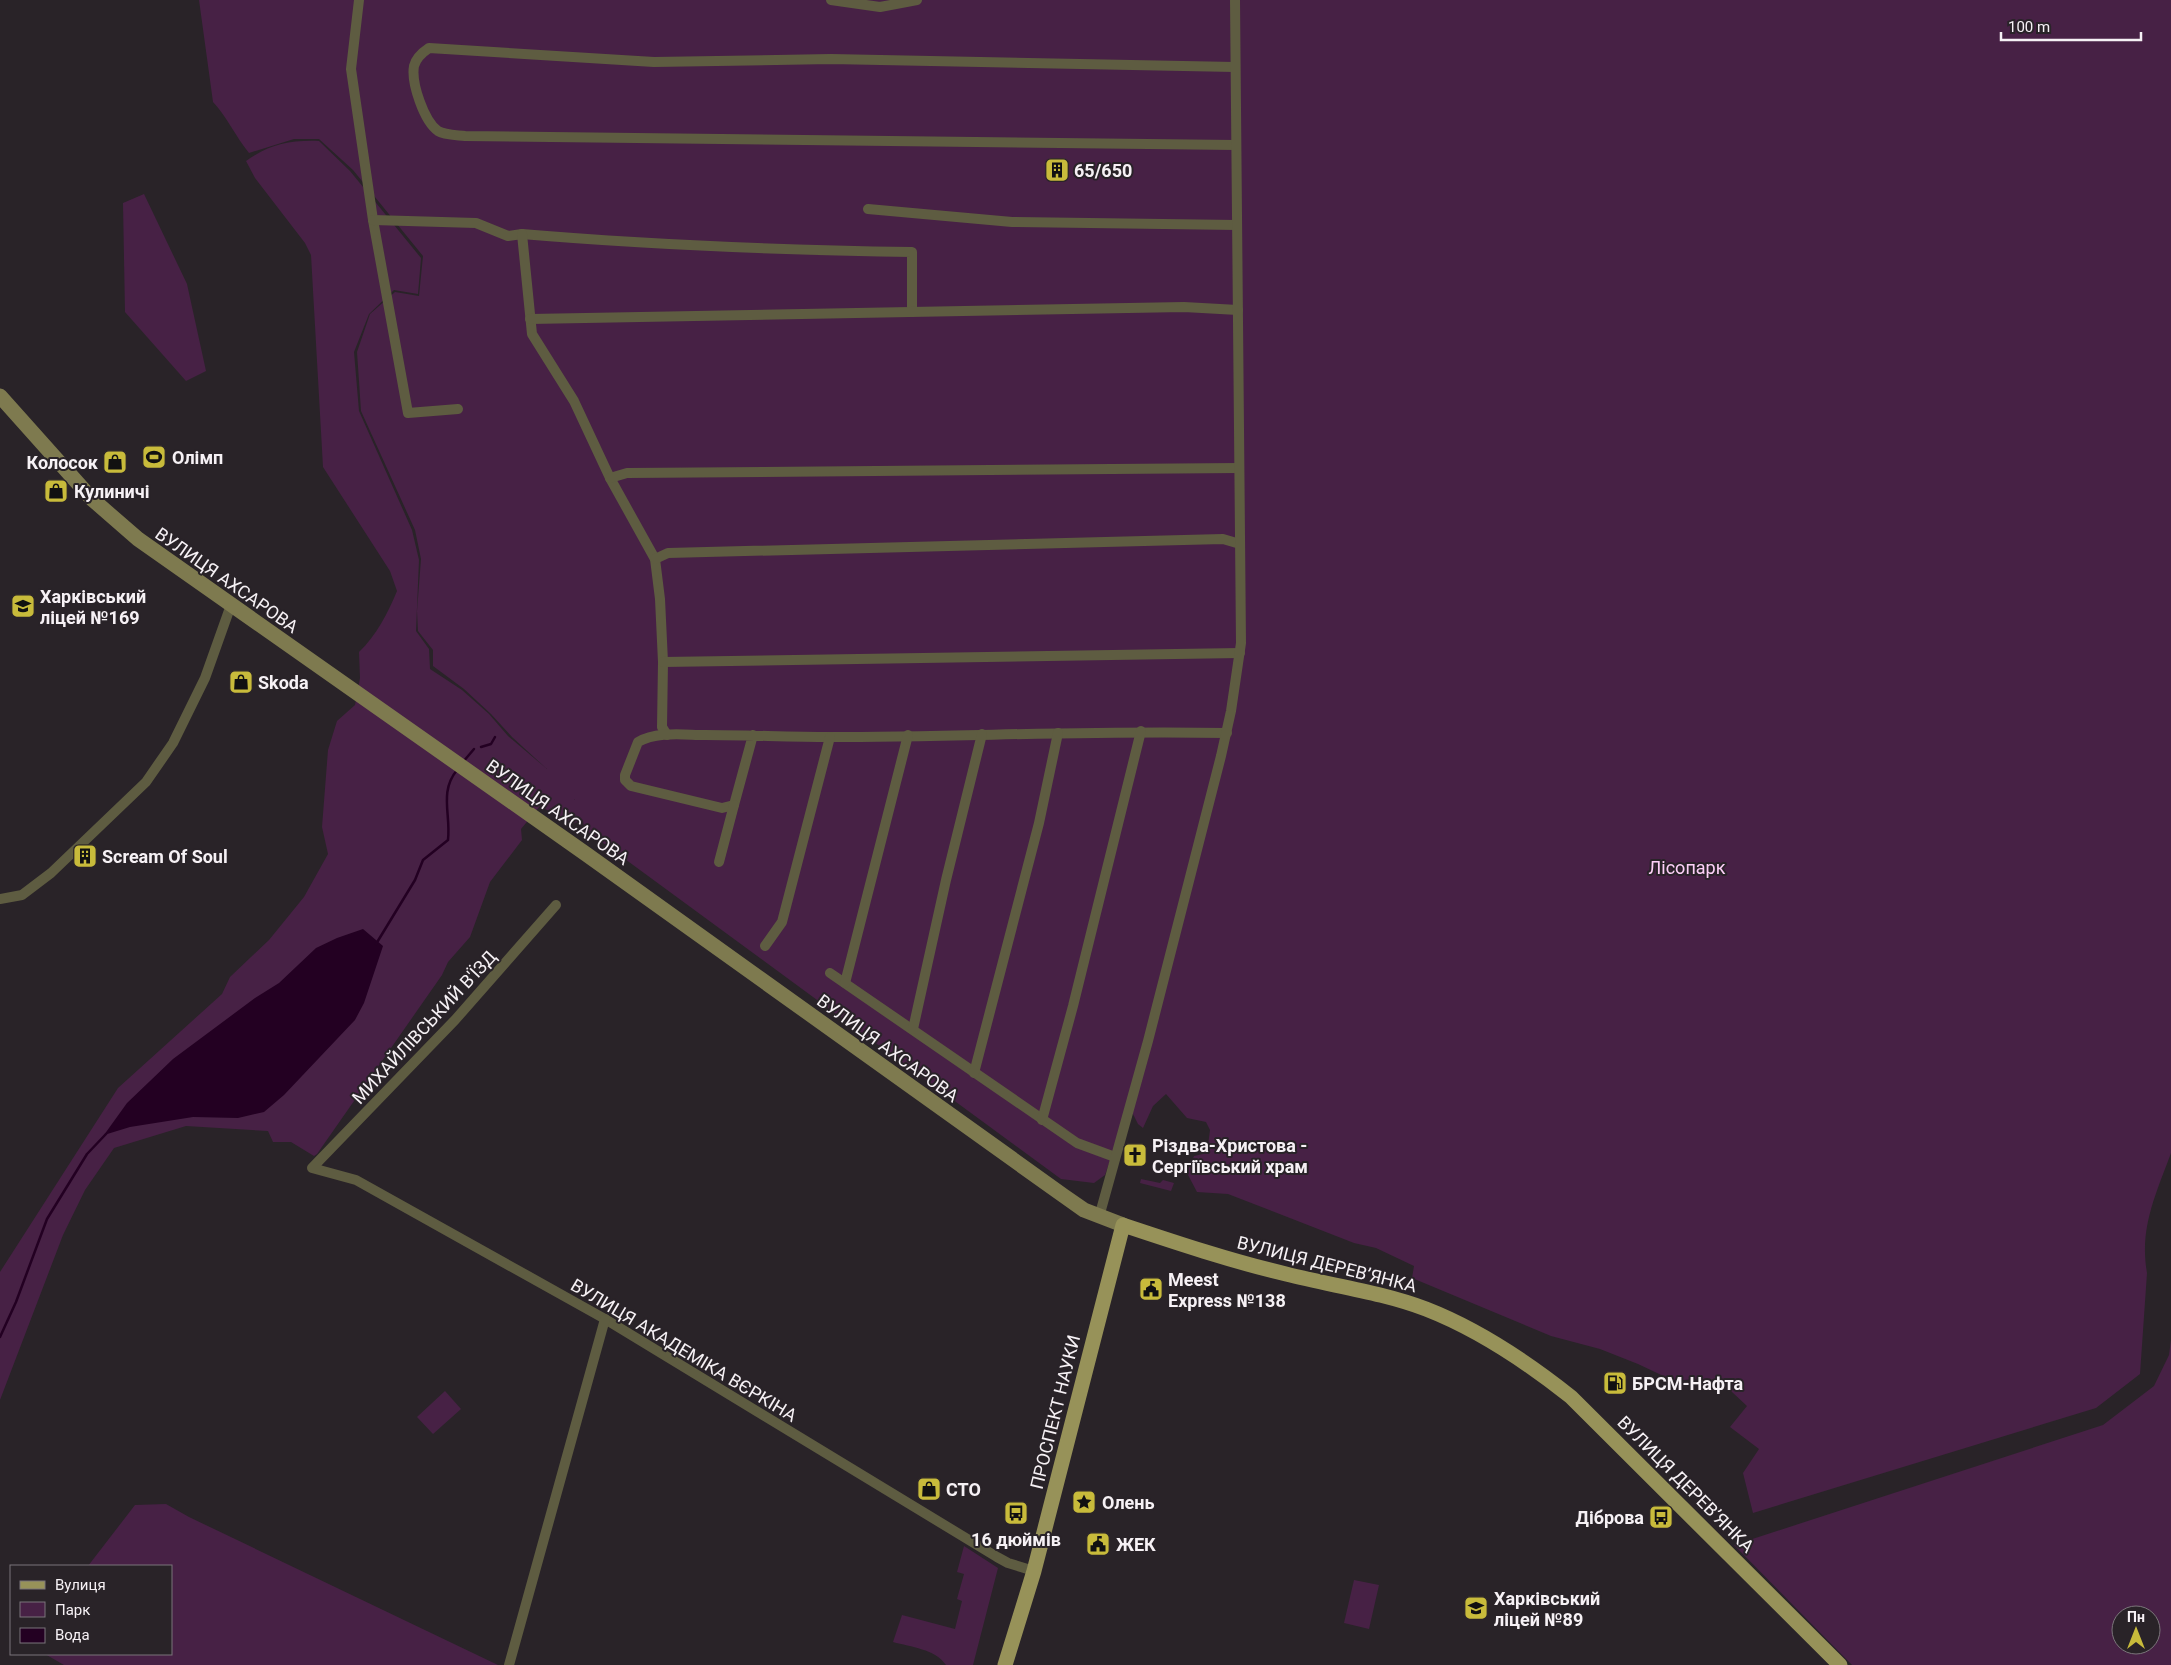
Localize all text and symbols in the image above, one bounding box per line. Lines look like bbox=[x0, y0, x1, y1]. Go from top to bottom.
scale bar bbox=[2001, 10, 2141, 42]
text: 100 m bbox=[2008, 18, 2050, 36]
building icon: 65/650 bbox=[1044, 157, 1070, 183]
place label: 65/650 bbox=[1074, 160, 1132, 181]
sports icon: Олімп bbox=[141, 444, 167, 470]
place label: Олімп bbox=[172, 447, 223, 468]
shop icon: Колосок bbox=[102, 449, 128, 475]
place label: Колосок bbox=[27, 452, 99, 473]
shop icon: Кулиничі bbox=[43, 478, 69, 504]
place label: Кулиничі bbox=[74, 481, 150, 502]
street label: ВУЛИЦЯ АХСАРОВА bbox=[152, 523, 303, 637]
place label: Харківський ліцей №169 bbox=[40, 586, 146, 628]
school or university icon: Харківський ліцей №169 bbox=[10, 593, 36, 619]
shop icon: Skoda bbox=[228, 669, 254, 695]
place label: Skoda bbox=[258, 672, 309, 693]
street label: ВУЛИЦЯ АХСАРОВА bbox=[483, 755, 634, 869]
building icon: Scream Of Soul bbox=[72, 843, 98, 869]
place label: Scream Of Soul bbox=[102, 846, 228, 867]
park label: Лісопарк bbox=[1649, 857, 1726, 878]
street label: МИХАЙЛІВСЬКИЙ В'ЇЗД bbox=[348, 946, 501, 1108]
street label: ВУЛИЦЯ АХСАРОВА bbox=[813, 990, 963, 1106]
place label: Різдва-Христова - Сергіївський храм bbox=[1152, 1135, 1308, 1177]
church icon: Різдва-Христова - Сергіївський храм bbox=[1122, 1142, 1148, 1168]
street label: ВУЛИЦЯ ДЕРЕВ’ЯНКА bbox=[1235, 1232, 1419, 1297]
place label: Meest Express №138 bbox=[1168, 1269, 1286, 1311]
street label: ВУЛИЦЯ АКАДЕМІКА ВЄРКІНА bbox=[567, 1274, 801, 1426]
public building icon: Meest Express №138 bbox=[1138, 1276, 1164, 1302]
street label: ПРОСПЕКТ НАУКИ bbox=[1026, 1333, 1084, 1491]
fuel station icon: БРСМ-Нафта bbox=[1602, 1370, 1628, 1396]
place label: БРСМ-Нафта bbox=[1632, 1373, 1744, 1394]
street label: ВУЛИЦЯ ДЕРЕВ’ЯНКА bbox=[1613, 1411, 1759, 1557]
shop icon: СТО bbox=[916, 1476, 942, 1502]
place label: СТО bbox=[946, 1479, 981, 1500]
place icon: Олень bbox=[1071, 1489, 1097, 1515]
place label: Олень bbox=[1102, 1492, 1155, 1513]
bus stop icon: 16 дюймів bbox=[1003, 1500, 1029, 1526]
bus stop icon: Діброва bbox=[1648, 1504, 1674, 1530]
place label: Діброва bbox=[1576, 1507, 1644, 1528]
place label: 16 дюймів bbox=[971, 1529, 1061, 1550]
public building icon: ЖЕК bbox=[1085, 1531, 1111, 1557]
place label: ЖЕК bbox=[1116, 1534, 1156, 1555]
legend bbox=[10, 1565, 172, 1655]
text: Вулиця bbox=[55, 1576, 106, 1594]
place label: Харківський ліцей №89 bbox=[1494, 1588, 1600, 1630]
school or university icon: Харківський ліцей №89 bbox=[1463, 1595, 1489, 1621]
text: Парк bbox=[55, 1601, 90, 1619]
north arrow bbox=[2111, 1605, 2161, 1655]
text: Пн bbox=[2127, 1609, 2145, 1625]
text: Вода bbox=[55, 1626, 90, 1644]

